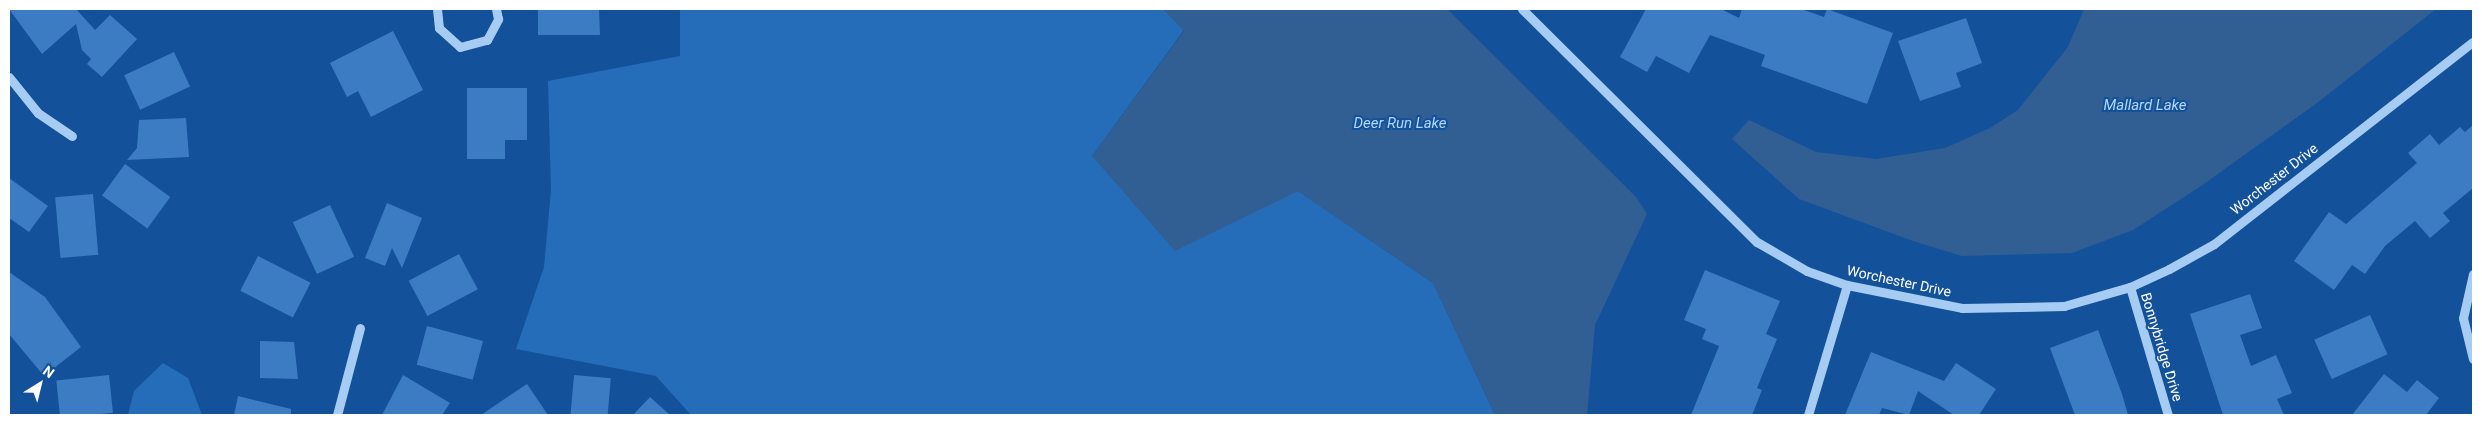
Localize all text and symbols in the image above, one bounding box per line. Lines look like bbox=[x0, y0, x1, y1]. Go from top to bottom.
water label: Mallard Lake bbox=[2104, 97, 2186, 115]
water label: Deer Run Lake bbox=[1354, 115, 1446, 133]
street label: Worchester Drive bbox=[2227, 140, 2321, 218]
street label: Worchester Drive bbox=[1845, 262, 1953, 300]
street label: Bonnybridge Drive bbox=[2137, 291, 2187, 403]
north arrow bbox=[15, 359, 65, 409]
text: N bbox=[40, 362, 58, 381]

